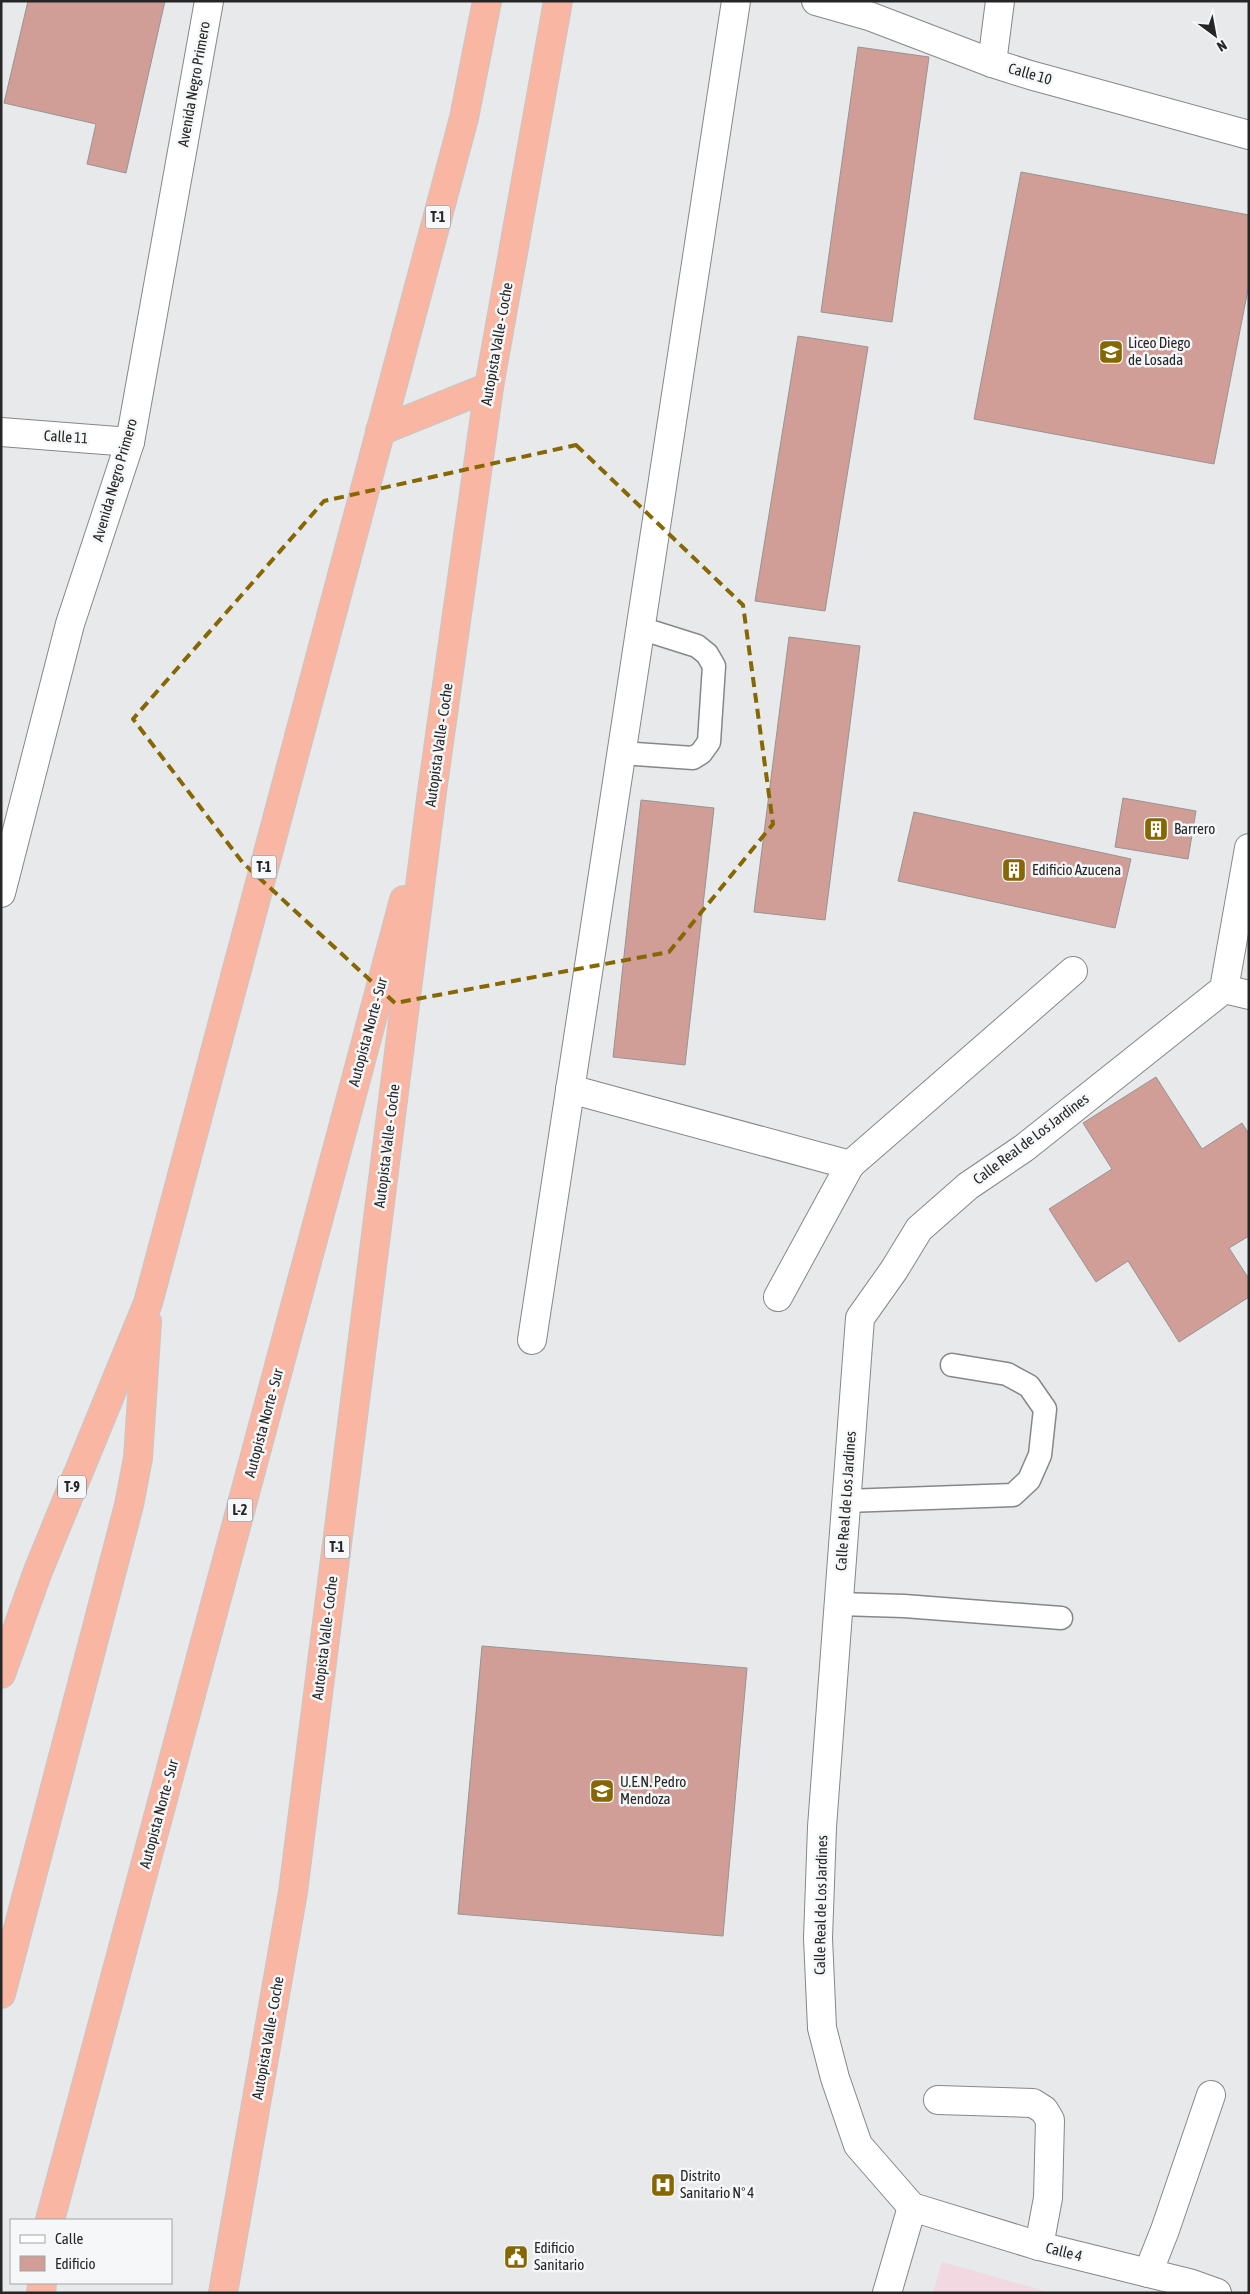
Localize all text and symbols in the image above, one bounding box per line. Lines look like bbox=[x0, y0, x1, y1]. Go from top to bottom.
north arrow bbox=[1190, 10, 1240, 60]
street label: Avenida Negro Primero bbox=[174, 20, 213, 148]
text: N bbox=[1214, 37, 1230, 55]
street label: Calle 10 bbox=[1006, 59, 1054, 88]
road number: T-1 bbox=[426, 206, 450, 228]
street label: Autopista Valle - Coche bbox=[477, 281, 516, 407]
place label: Liceo Diego de Losada bbox=[1128, 334, 1191, 368]
school or university icon: Liceo Diego de Losada bbox=[1098, 339, 1124, 365]
street label: Avenida Negro Primero bbox=[89, 416, 140, 543]
street label: Calle 11 bbox=[43, 426, 89, 447]
street label: Autopista Valle - Coche bbox=[421, 682, 456, 808]
building icon: Barrero bbox=[1143, 816, 1169, 842]
place label: Barrero bbox=[1174, 820, 1215, 837]
road number: T-1 bbox=[252, 856, 276, 879]
building icon: Edificio Azucena bbox=[1001, 857, 1027, 883]
place label: Edificio Azucena bbox=[1032, 861, 1121, 878]
street label: Autopista Norte - Sur bbox=[345, 975, 390, 1088]
street label: Autopista Valle - Coche bbox=[370, 1083, 403, 1209]
street label: Calle Real de Los Jardines bbox=[970, 1090, 1092, 1188]
street label: Autopista Norte - Sur bbox=[241, 1366, 286, 1479]
street label: Calle Real de Los Jardines bbox=[832, 1431, 859, 1571]
road number: T-9 bbox=[58, 1475, 86, 1498]
road number: L-2 bbox=[228, 1498, 252, 1522]
road number: T-1 bbox=[324, 1535, 350, 1558]
street label: Autopista Valle - Coche bbox=[308, 1575, 341, 1701]
street label: Autopista Norte - Sur bbox=[136, 1757, 181, 1870]
place label: U.E.N. Pedro Mendoza bbox=[620, 1773, 686, 1807]
school or university icon: U.E.N. Pedro Mendoza bbox=[589, 1778, 615, 1804]
street label: Calle Real de Los Jardines bbox=[811, 1835, 830, 1975]
street label: Autopista Valle - Coche bbox=[248, 1975, 287, 2101]
place label: Distrito Sanitario N° 4 bbox=[680, 2167, 754, 2201]
hospital icon: Distrito Sanitario N° 4 bbox=[650, 2172, 676, 2198]
legend bbox=[10, 2219, 172, 2284]
text: Calle bbox=[55, 2230, 84, 2247]
place label: Edificio Sanitario bbox=[534, 2239, 584, 2273]
street label: Calle 4 bbox=[1044, 2239, 1084, 2264]
public building icon: Edificio Sanitario bbox=[503, 2244, 529, 2270]
text: Edificio bbox=[55, 2255, 96, 2272]

